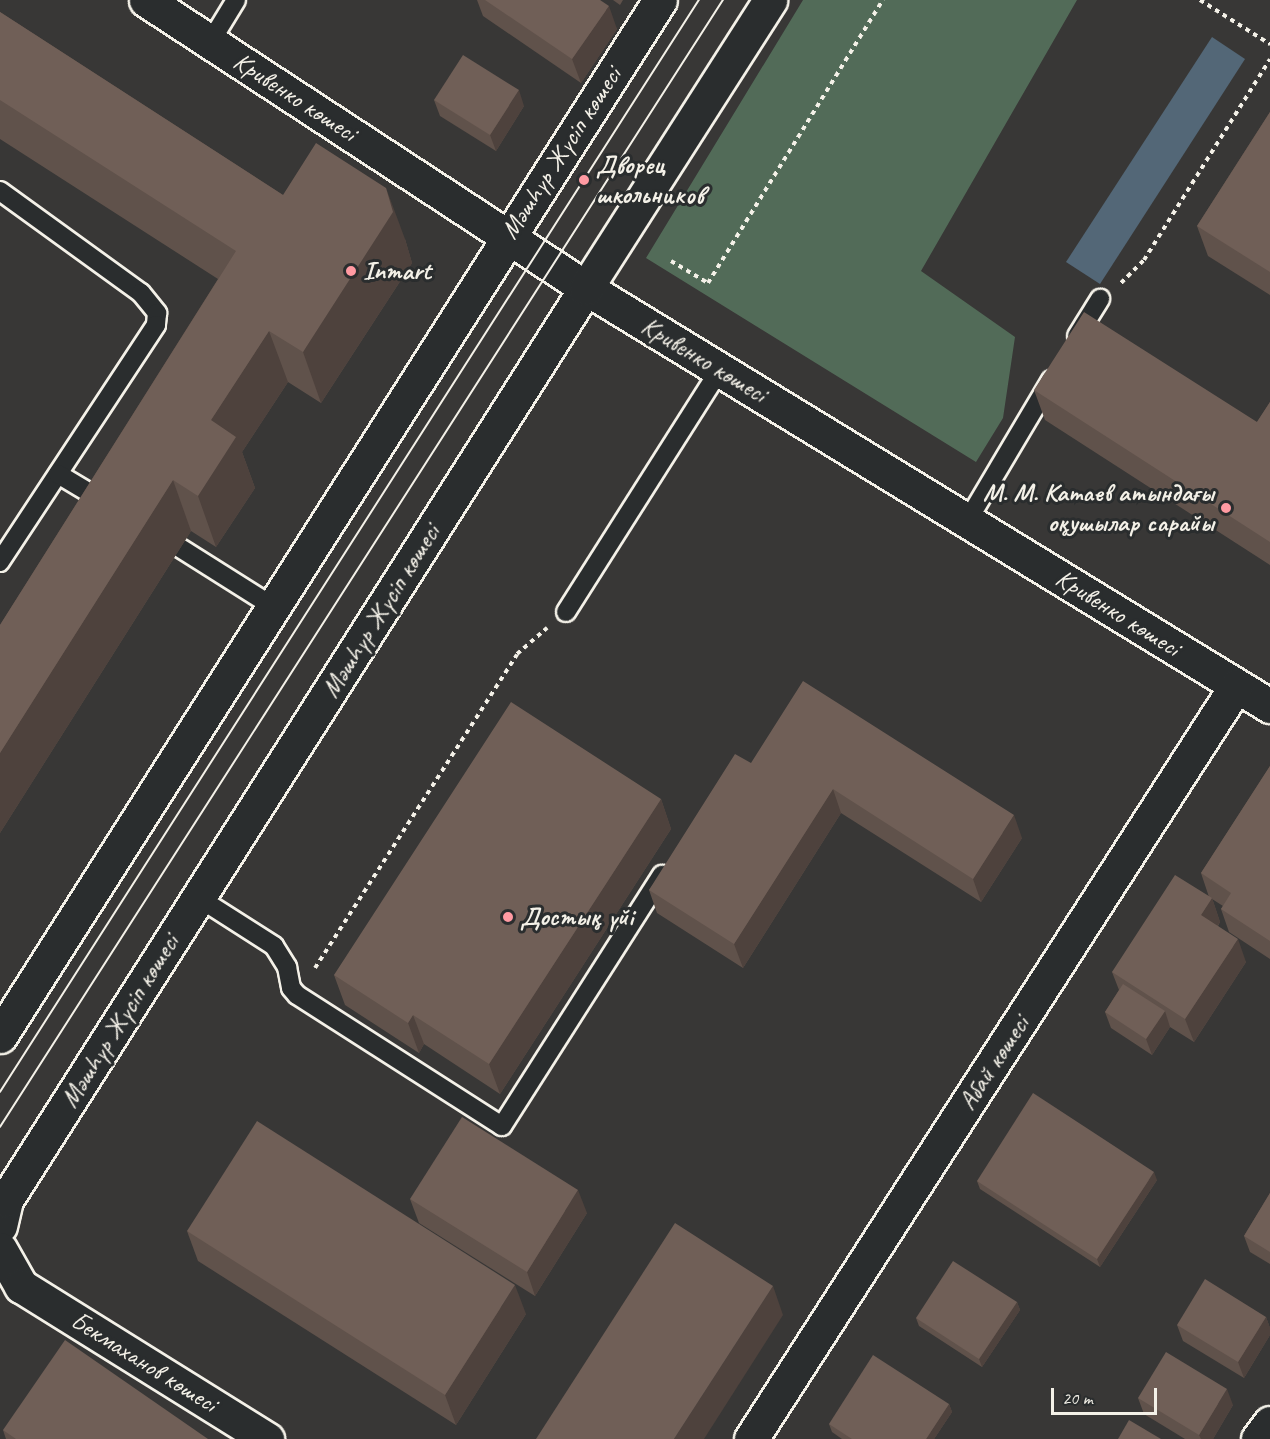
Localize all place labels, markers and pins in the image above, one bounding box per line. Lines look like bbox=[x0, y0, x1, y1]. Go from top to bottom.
place label: Дворец школьников bbox=[596, 149, 704, 210]
marker: Дворец школьников bbox=[577, 173, 591, 187]
place label: Inmart bbox=[363, 255, 431, 287]
marker: Inmart bbox=[344, 264, 358, 278]
place label: М. М. Катаев атындағы оқушылар сарайы bbox=[985, 477, 1214, 538]
marker: М. М. Катаев атындағы оқушылар сарайы bbox=[1219, 501, 1233, 515]
place label: Достық үйі bbox=[520, 901, 633, 933]
marker: Достық үйі bbox=[501, 910, 515, 924]

